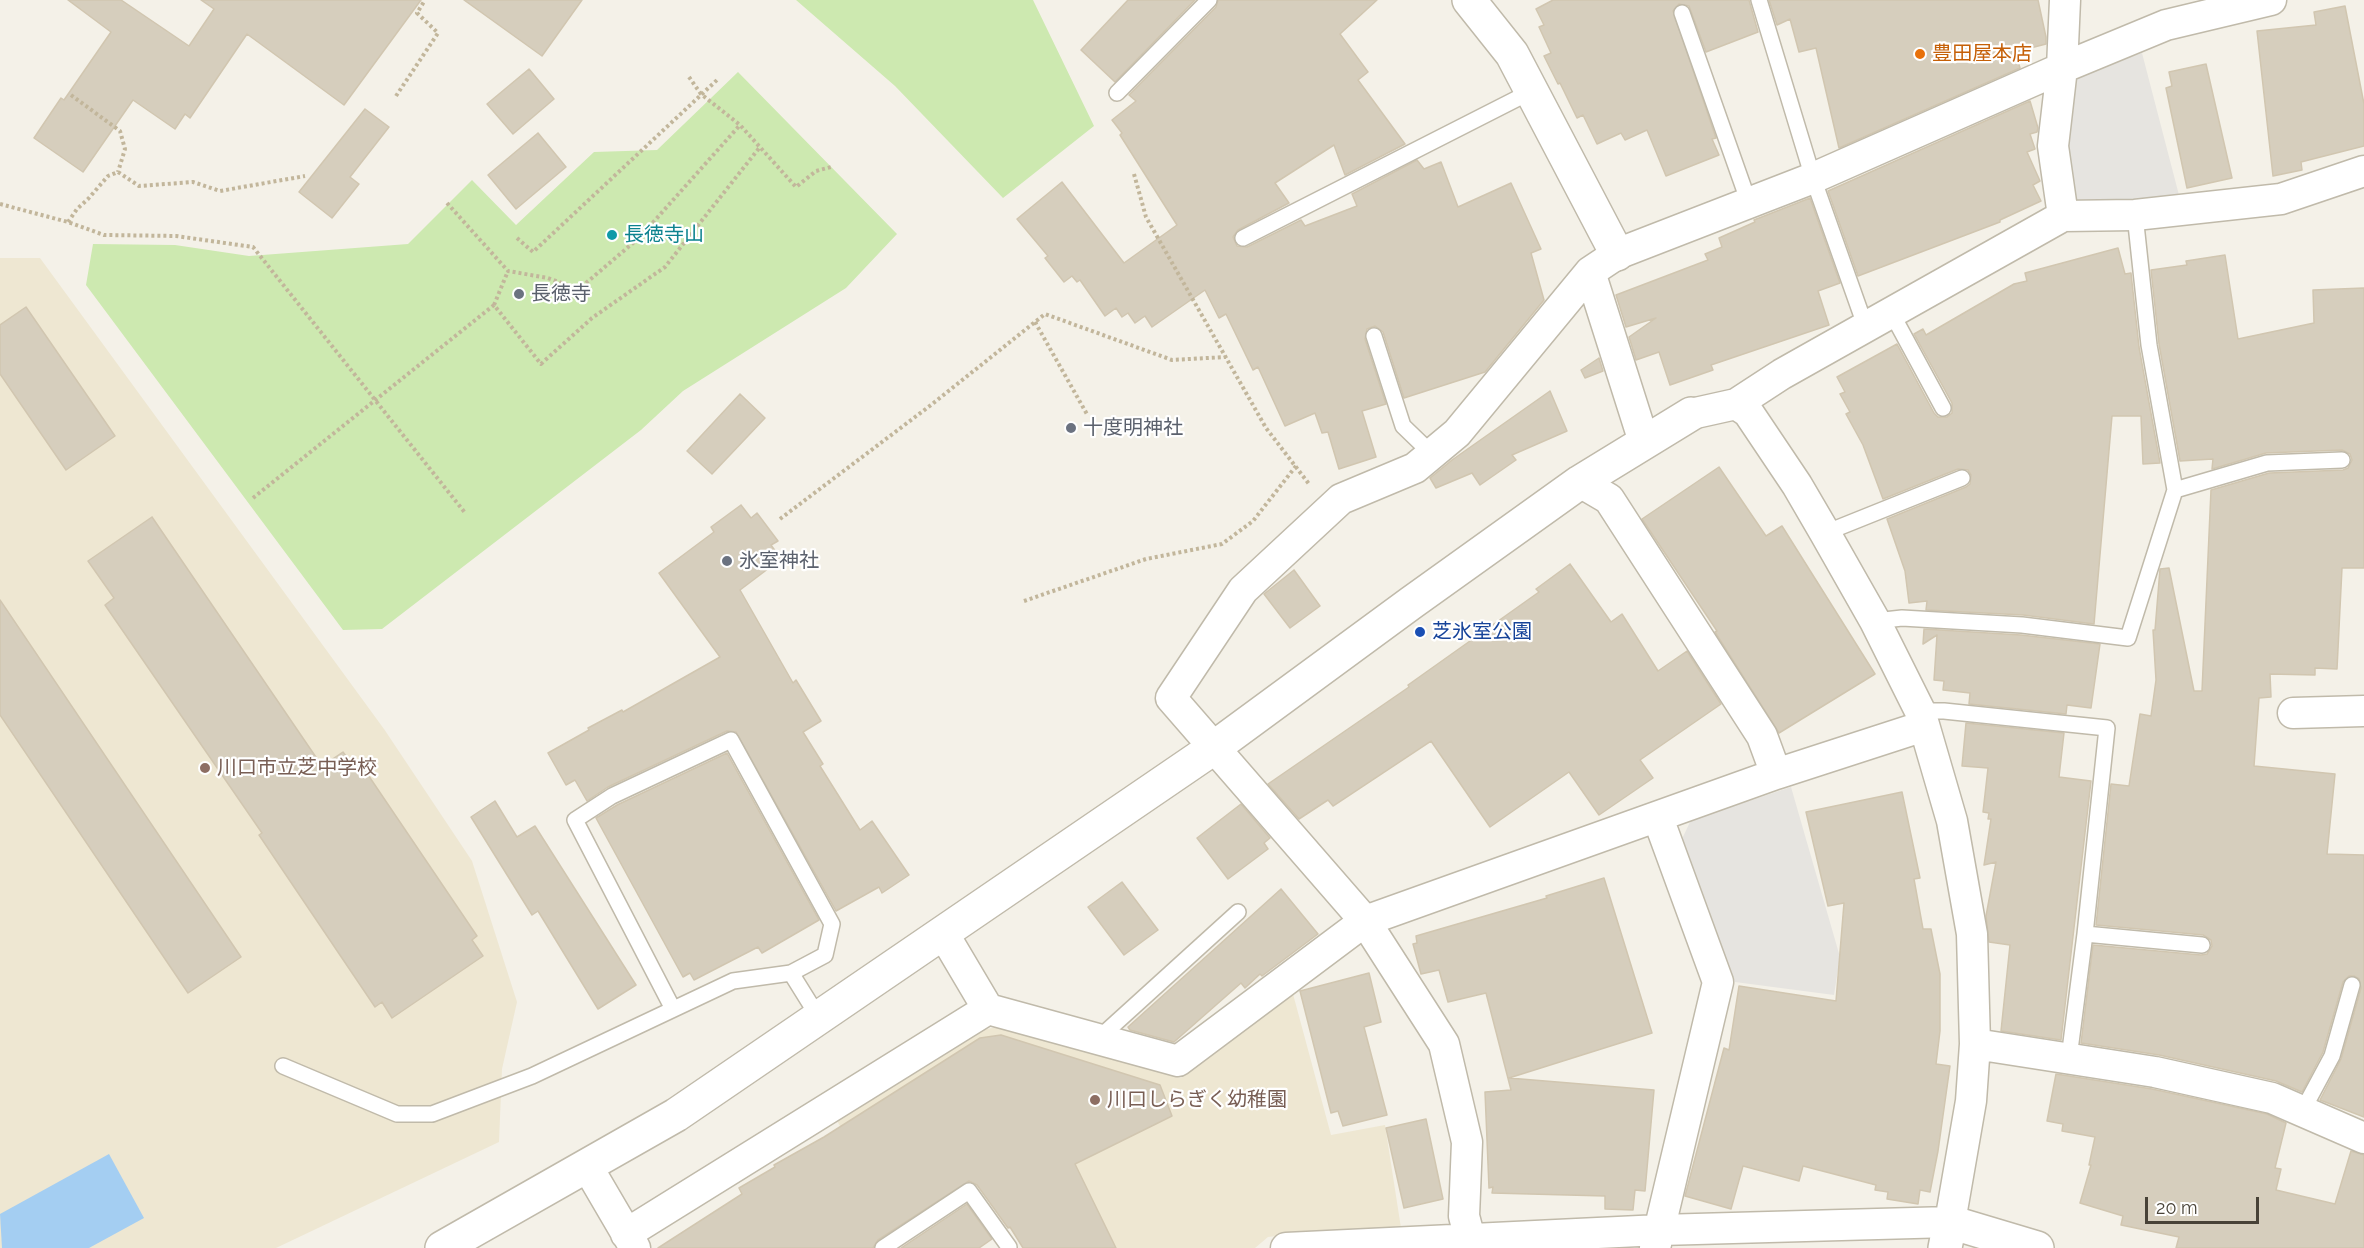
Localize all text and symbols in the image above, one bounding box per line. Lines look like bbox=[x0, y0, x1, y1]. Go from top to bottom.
place label: 豊田屋本店 bbox=[1932, 42, 2032, 66]
marker: 豊田屋本店 bbox=[1913, 47, 1927, 61]
place label: 長徳寺山 bbox=[624, 223, 704, 247]
marker: 長徳寺山 bbox=[605, 228, 619, 242]
place label: 長徳寺 bbox=[531, 282, 591, 306]
marker: 長徳寺 bbox=[512, 287, 526, 301]
place label: 十度明神社 bbox=[1083, 416, 1183, 440]
marker: 十度明神社 bbox=[1064, 421, 1078, 435]
place label: 氷室神社 bbox=[739, 549, 819, 573]
marker: 氷室神社 bbox=[720, 554, 734, 568]
place label: 芝氷室公園 bbox=[1432, 620, 1532, 644]
marker: 芝氷室公園 bbox=[1413, 625, 1427, 639]
place label: 川口市立芝中学校 bbox=[217, 756, 377, 780]
marker: 川口市立芝中学校 bbox=[198, 761, 212, 775]
place label: 川口しらぎく幼稚園 bbox=[1107, 1088, 1287, 1112]
marker: 川口しらぎく幼稚園 bbox=[1088, 1093, 1102, 1107]
scale bar bbox=[2148, 1185, 2262, 1223]
text: 20 m bbox=[2156, 1197, 2198, 1218]

